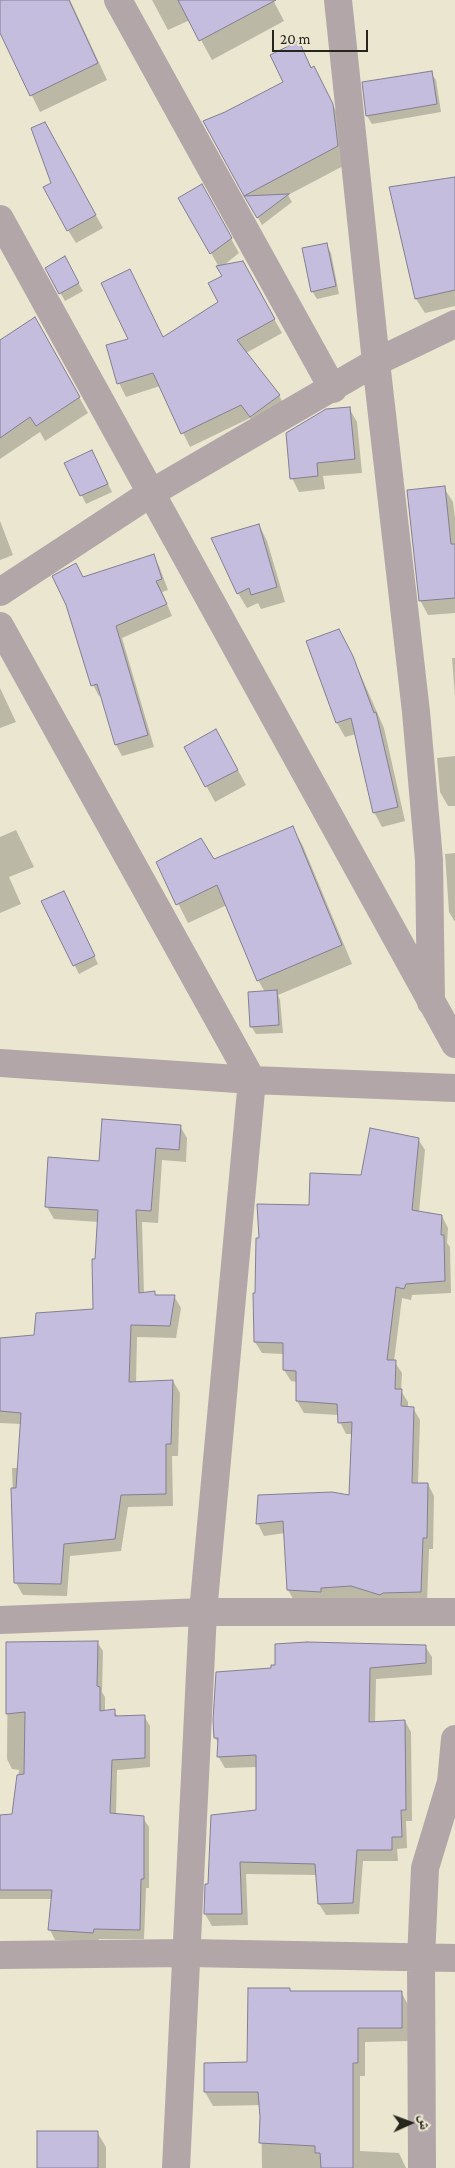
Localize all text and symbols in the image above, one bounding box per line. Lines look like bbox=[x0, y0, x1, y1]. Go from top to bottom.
scale bar bbox=[275, 20, 371, 52]
text: 20 m bbox=[280, 31, 311, 47]
north arrow bbox=[385, 2098, 435, 2148]
text: ش bbox=[417, 2115, 433, 2130]

